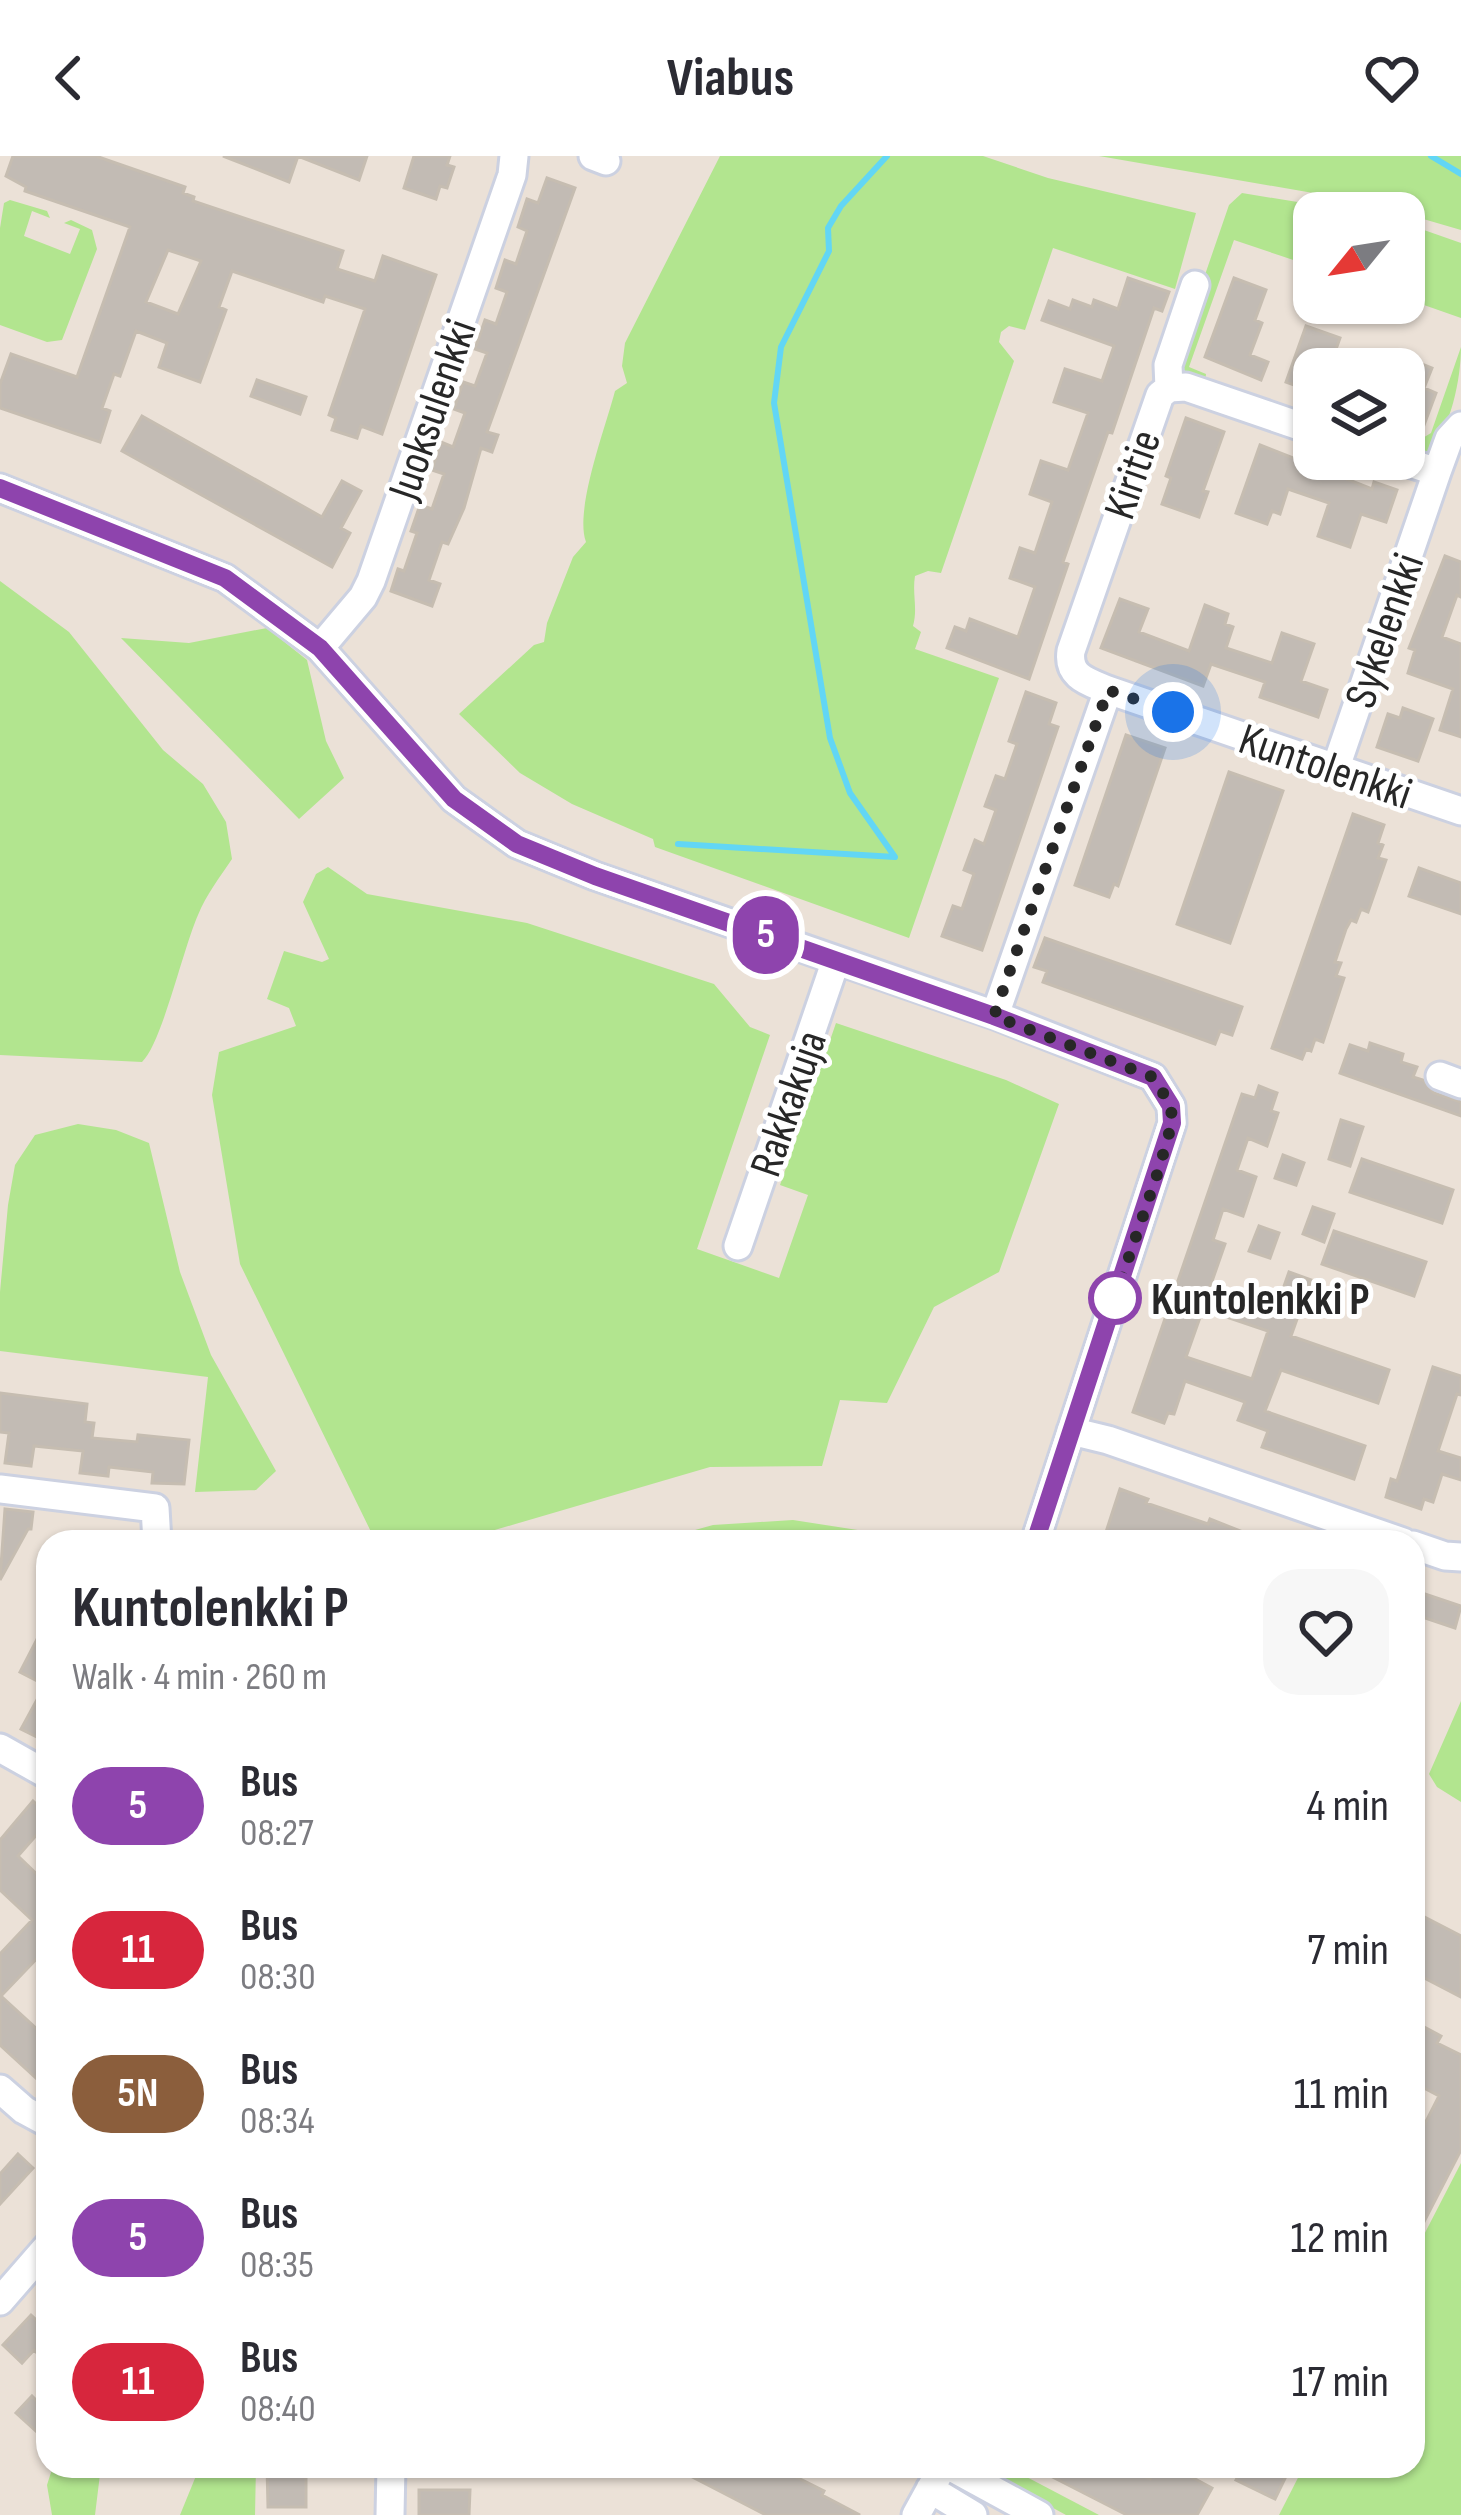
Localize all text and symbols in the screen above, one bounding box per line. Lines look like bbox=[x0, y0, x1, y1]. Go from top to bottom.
icon: back bbox=[36, 45, 102, 111]
icon: heart bbox=[1359, 45, 1425, 111]
text: Viabus bbox=[667, 46, 794, 111]
north arrow bbox=[1293, 192, 1425, 324]
map controls bbox=[1293, 192, 1425, 480]
street label: Juoksulenkki bbox=[377, 313, 490, 508]
button: layers bbox=[1293, 348, 1425, 480]
street label: Kiritie bbox=[1093, 423, 1174, 526]
street label: Sykelenkki bbox=[1333, 546, 1437, 715]
your location bbox=[1143, 682, 1203, 742]
street label: Kuntolenkki bbox=[1232, 712, 1419, 822]
line badge: 5 bbox=[727, 896, 805, 974]
text: 5 bbox=[757, 909, 775, 960]
street label: Rakkakuja bbox=[739, 1024, 840, 1184]
marker: Kuntolenkki P bbox=[1090, 1273, 1140, 1323]
place label: Kuntolenkki P bbox=[1151, 1273, 1370, 1328]
button: heart bbox=[1263, 1569, 1389, 1695]
text: Kuntolenkki P bbox=[72, 1575, 349, 1643]
text: Walk · 4 min · 260 m bbox=[72, 1654, 327, 1701]
text: Bus bbox=[240, 1755, 298, 1810]
text: 4 min bbox=[1307, 1779, 1389, 1834]
text: 5 bbox=[129, 1780, 147, 1831]
text: 08:27 bbox=[240, 1810, 314, 1857]
text: Bus bbox=[240, 1899, 298, 1954]
text: 7 min bbox=[1307, 1923, 1389, 1978]
text: 11 bbox=[122, 1924, 154, 1975]
text: 08:30 bbox=[240, 1954, 316, 2001]
text: Bus bbox=[240, 2043, 298, 2098]
text: 11 min bbox=[1294, 2067, 1389, 2122]
text: 5N bbox=[118, 2068, 158, 2119]
text: 08:34 bbox=[240, 2098, 315, 2145]
text: Bus bbox=[240, 2187, 298, 2242]
text: 12 min bbox=[1291, 2211, 1389, 2266]
text: 5 bbox=[129, 2212, 147, 2263]
text: 08:35 bbox=[240, 2242, 314, 2289]
text: Bus bbox=[240, 2331, 298, 2386]
text: 17 min bbox=[1292, 2355, 1389, 2410]
text: 11 bbox=[122, 2356, 154, 2407]
text: 08:40 bbox=[240, 2386, 316, 2433]

